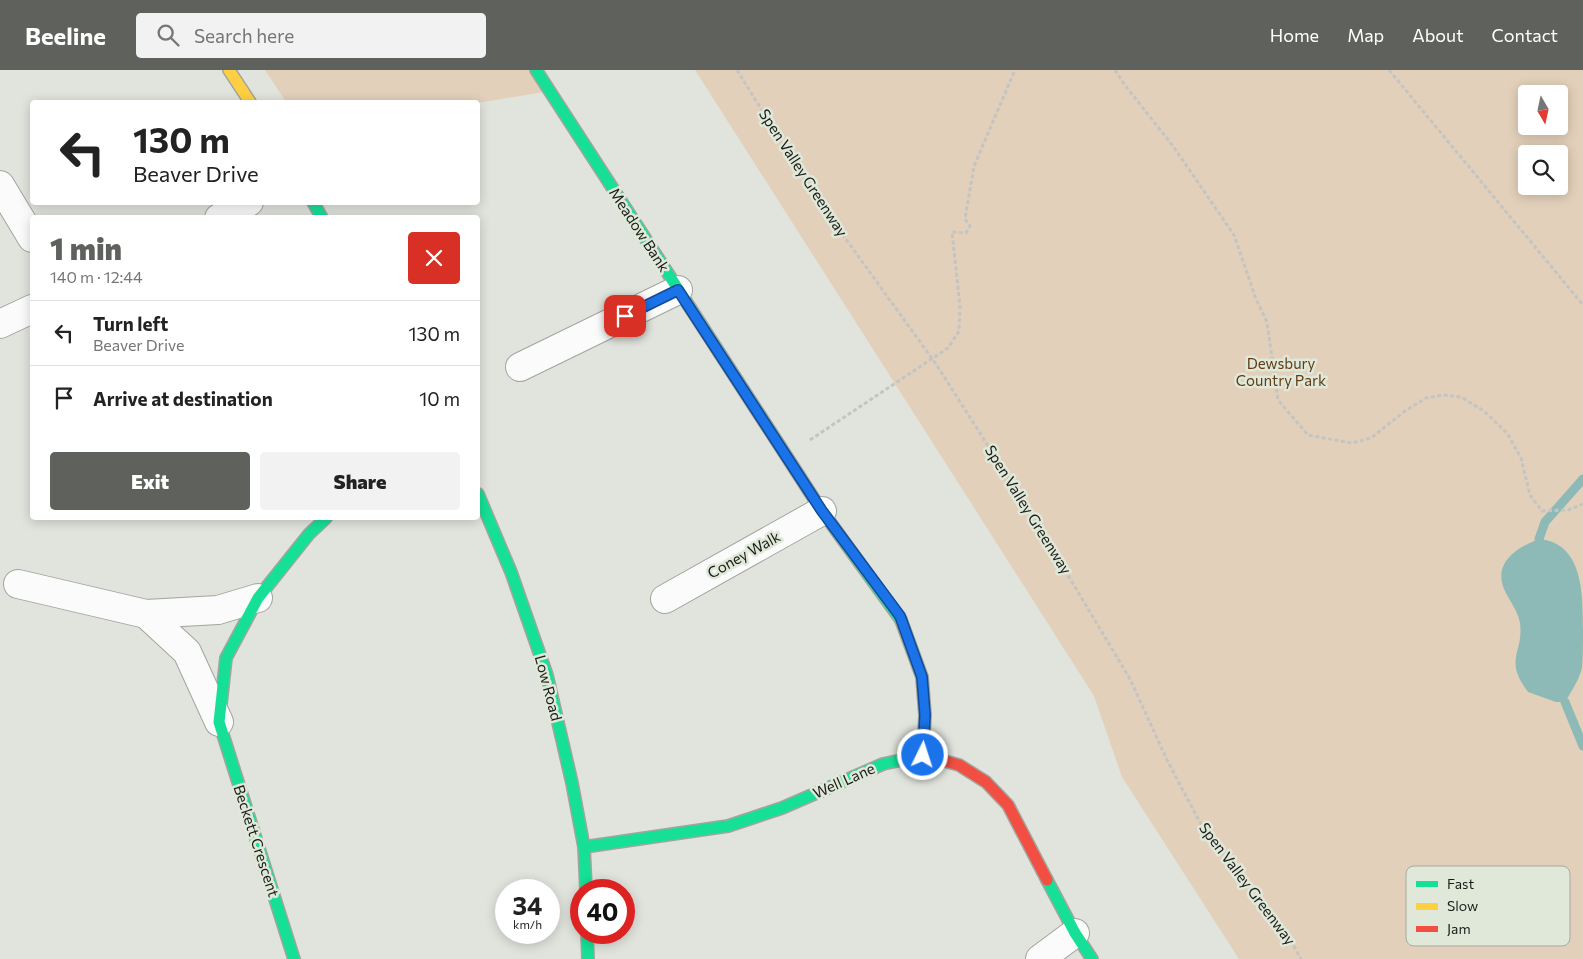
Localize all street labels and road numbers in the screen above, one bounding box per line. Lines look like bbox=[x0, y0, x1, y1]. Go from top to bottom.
street label: Spen Valley Greenway bbox=[756, 105, 852, 240]
street label: Meadow Bank bbox=[606, 184, 674, 275]
street label: Spen Valley Greenway bbox=[982, 442, 1076, 577]
street label: Coney Walk bbox=[704, 527, 783, 582]
street label: Low Road bbox=[532, 653, 566, 723]
street label: Well Lane bbox=[810, 758, 877, 802]
street label: Beckett Crescent bbox=[230, 782, 284, 899]
street label: Spen Valley Greenway bbox=[1196, 819, 1300, 948]

